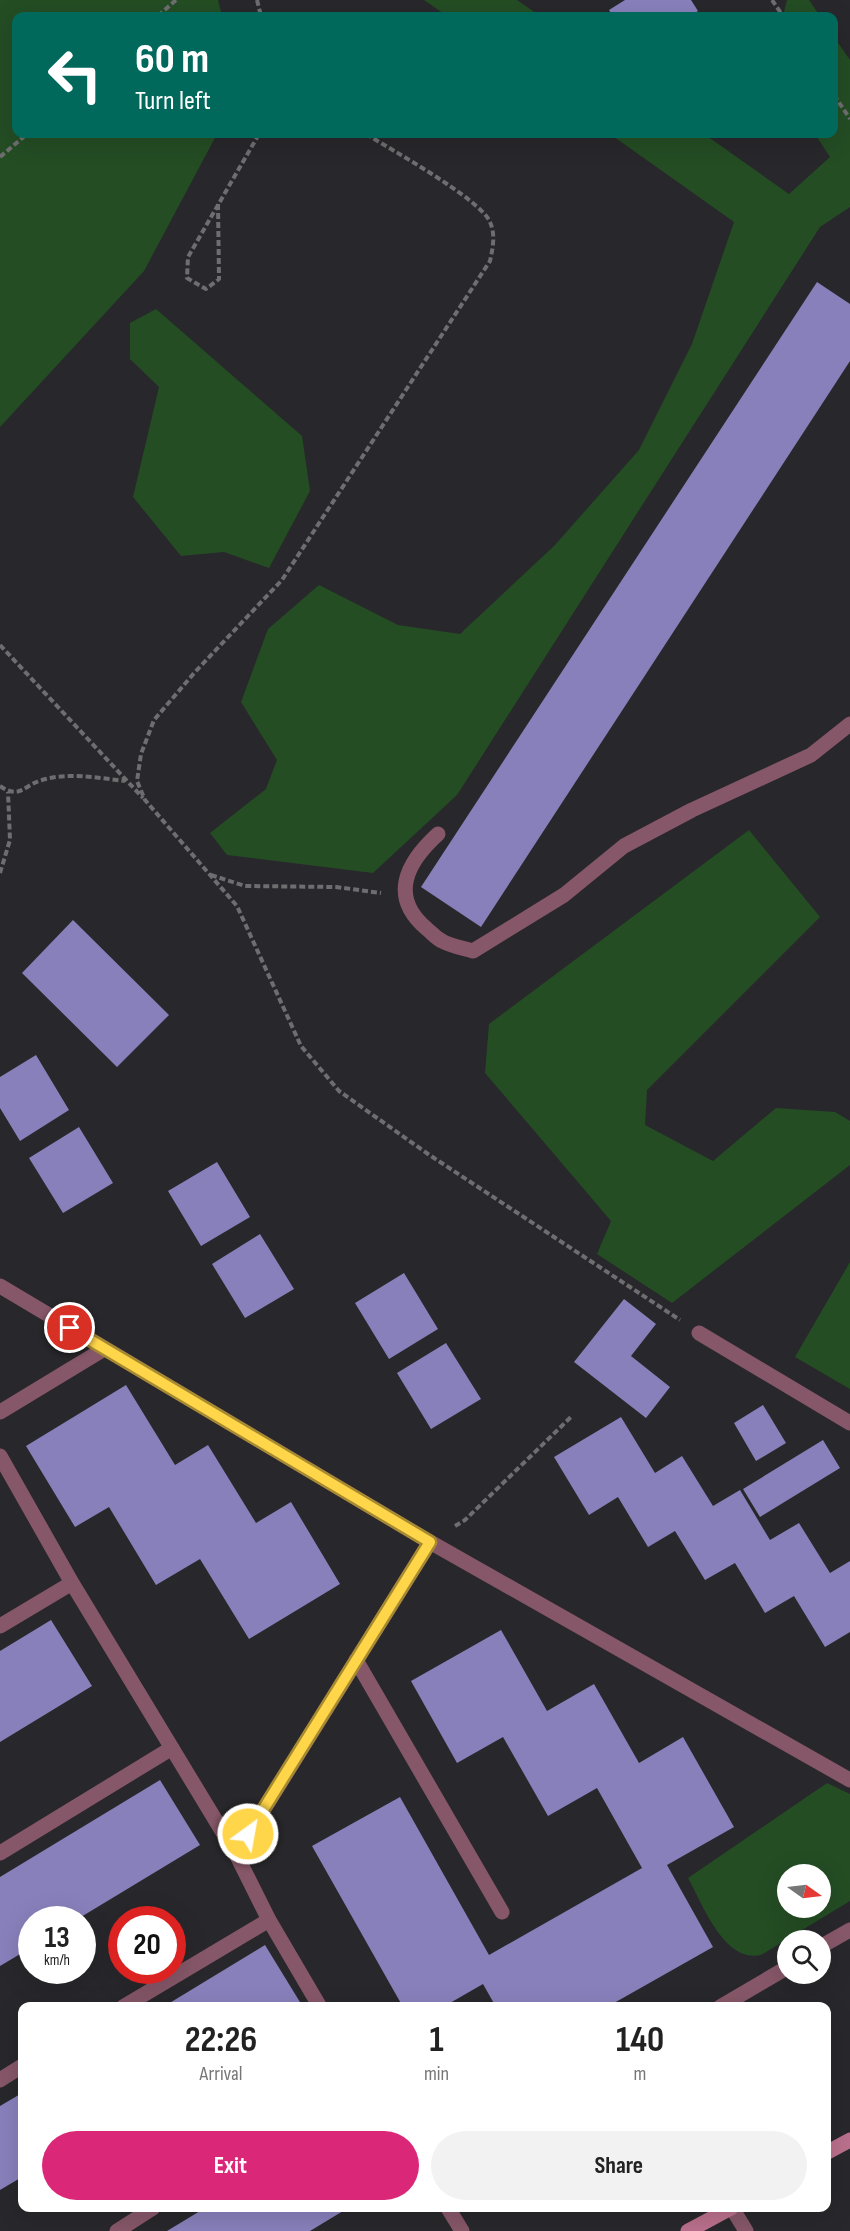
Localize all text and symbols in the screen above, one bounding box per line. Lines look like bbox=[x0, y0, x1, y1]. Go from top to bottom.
text: 60 m bbox=[135, 34, 209, 85]
icon: left bbox=[36, 36, 114, 114]
text: Turn left bbox=[135, 85, 211, 117]
pin bbox=[44, 1302, 95, 1353]
icon: arrive bbox=[53, 1311, 86, 1344]
position arrow bbox=[216, 1802, 280, 1866]
north arrow bbox=[777, 1864, 831, 1918]
map controls bbox=[777, 1864, 831, 1984]
speed limit sign: 20 bbox=[108, 1906, 186, 1984]
text: 13 bbox=[44, 1920, 70, 1956]
button: search bbox=[777, 1930, 831, 1984]
text: km/h bbox=[44, 1951, 70, 1970]
text: 22:26 bbox=[185, 2019, 257, 2062]
text: 1 bbox=[429, 2019, 444, 2062]
text: 140 bbox=[616, 2019, 664, 2062]
text: Arrival bbox=[199, 2062, 242, 2086]
text: min bbox=[424, 2062, 449, 2086]
text: m bbox=[634, 2062, 646, 2086]
button: Exit bbox=[42, 2131, 419, 2200]
button: Share bbox=[431, 2131, 807, 2200]

